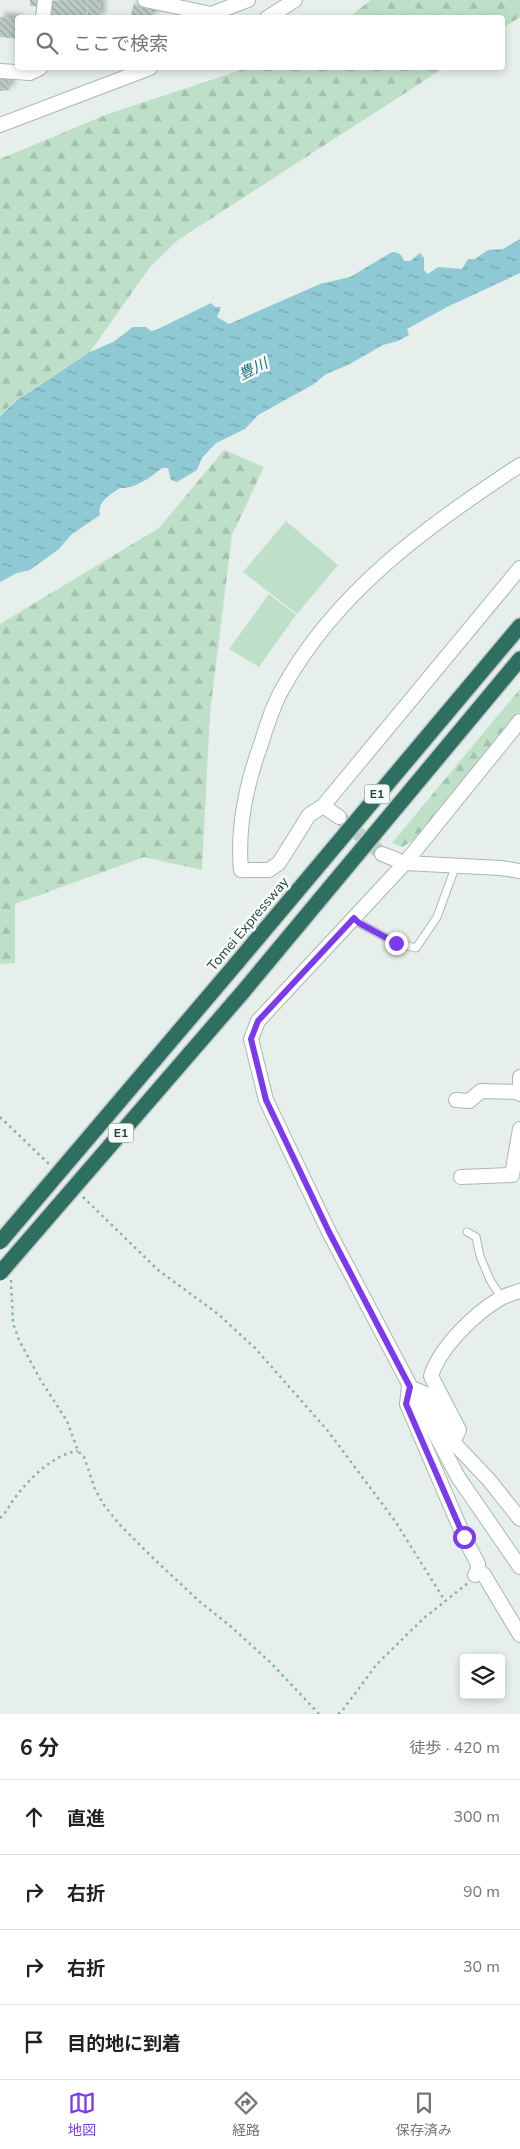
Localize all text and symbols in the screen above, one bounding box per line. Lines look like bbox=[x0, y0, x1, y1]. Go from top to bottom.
search box bbox=[15, 15, 505, 70]
icon: search bbox=[33, 29, 61, 57]
text: ここで検索 bbox=[73, 31, 168, 57]
water label: 豊川 bbox=[235, 353, 273, 385]
road number: E1 bbox=[364, 784, 390, 804]
street label: Tomei Expressway bbox=[203, 872, 293, 975]
route end bbox=[385, 932, 408, 955]
road number: E1 bbox=[108, 1124, 134, 1142]
route start bbox=[453, 1526, 476, 1549]
map controls bbox=[460, 1654, 505, 1699]
button: layers bbox=[460, 1654, 505, 1699]
text: 6 分 bbox=[20, 1734, 59, 1762]
text: 徒歩 · 420 m bbox=[410, 1737, 500, 1759]
icon: ahead bbox=[20, 1803, 48, 1831]
text: 直進 bbox=[67, 1806, 105, 1832]
text: 300 m bbox=[453, 1806, 500, 1828]
icon: right bbox=[20, 1878, 48, 1906]
text: 右折 bbox=[67, 1881, 105, 1907]
text: 90 m bbox=[463, 1881, 500, 1903]
icon: right bbox=[20, 1953, 48, 1981]
text: 右折 bbox=[67, 1956, 105, 1982]
text: 30 m bbox=[463, 1956, 500, 1978]
icon: arrive bbox=[20, 2028, 48, 2056]
text: 目的地に到着 bbox=[67, 2031, 181, 2057]
tab: 地図 bbox=[68, 2089, 96, 2140]
tab: 経路 bbox=[232, 2089, 260, 2140]
tab: 保存済み bbox=[396, 2089, 452, 2140]

